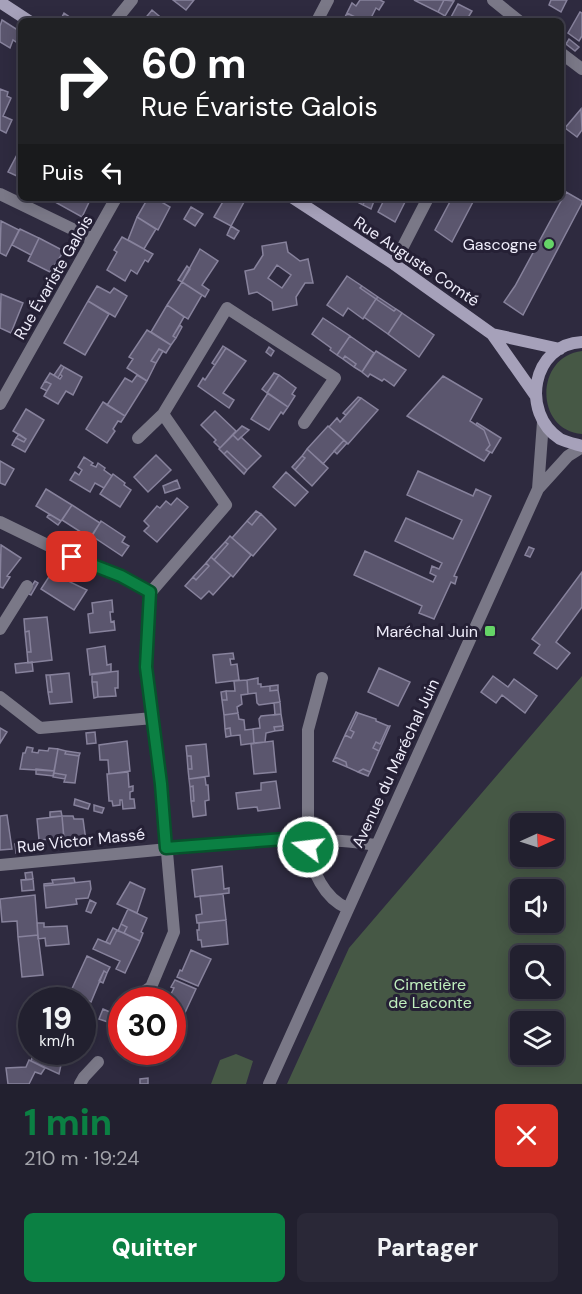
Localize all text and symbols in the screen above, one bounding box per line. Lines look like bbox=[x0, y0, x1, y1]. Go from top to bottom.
text: 60 m bbox=[141, 36, 247, 91]
icon: right bbox=[42, 42, 120, 120]
text: Rue Évariste Galois bbox=[141, 89, 378, 124]
icon: left bbox=[96, 156, 129, 189]
text: Puis bbox=[42, 158, 84, 187]
street label: Rue Évariste Galois bbox=[9, 211, 98, 343]
street label: Rue Auguste Comté bbox=[350, 212, 484, 311]
place label: Gascogne bbox=[463, 234, 537, 255]
marker: Gascogne bbox=[542, 237, 556, 251]
pin bbox=[46, 531, 97, 582]
icon: arrive bbox=[55, 540, 88, 573]
place label: Maréchal Juin bbox=[376, 621, 478, 642]
marker: Maréchal Juin bbox=[483, 624, 497, 638]
street label: Avenue du Maréchal Juin bbox=[347, 675, 444, 851]
north arrow bbox=[510, 813, 564, 867]
map controls bbox=[510, 813, 564, 1065]
position arrow bbox=[276, 815, 340, 879]
street label: Rue Victor Massé bbox=[16, 823, 146, 858]
button: sound bbox=[510, 879, 564, 933]
button: search bbox=[510, 945, 564, 999]
park label: Cimetière de Laconte bbox=[388, 974, 472, 1013]
speed limit sign: 30 bbox=[108, 987, 186, 1065]
text: 19 bbox=[42, 999, 72, 1038]
button: layers bbox=[510, 1011, 564, 1065]
text: km/h bbox=[39, 1031, 75, 1051]
text: 1 min bbox=[24, 1099, 112, 1146]
button: close bbox=[495, 1104, 558, 1167]
text: 210 m · 19:24 bbox=[24, 1145, 139, 1171]
button: Quitter bbox=[24, 1213, 285, 1282]
button: Partager bbox=[297, 1213, 558, 1282]

